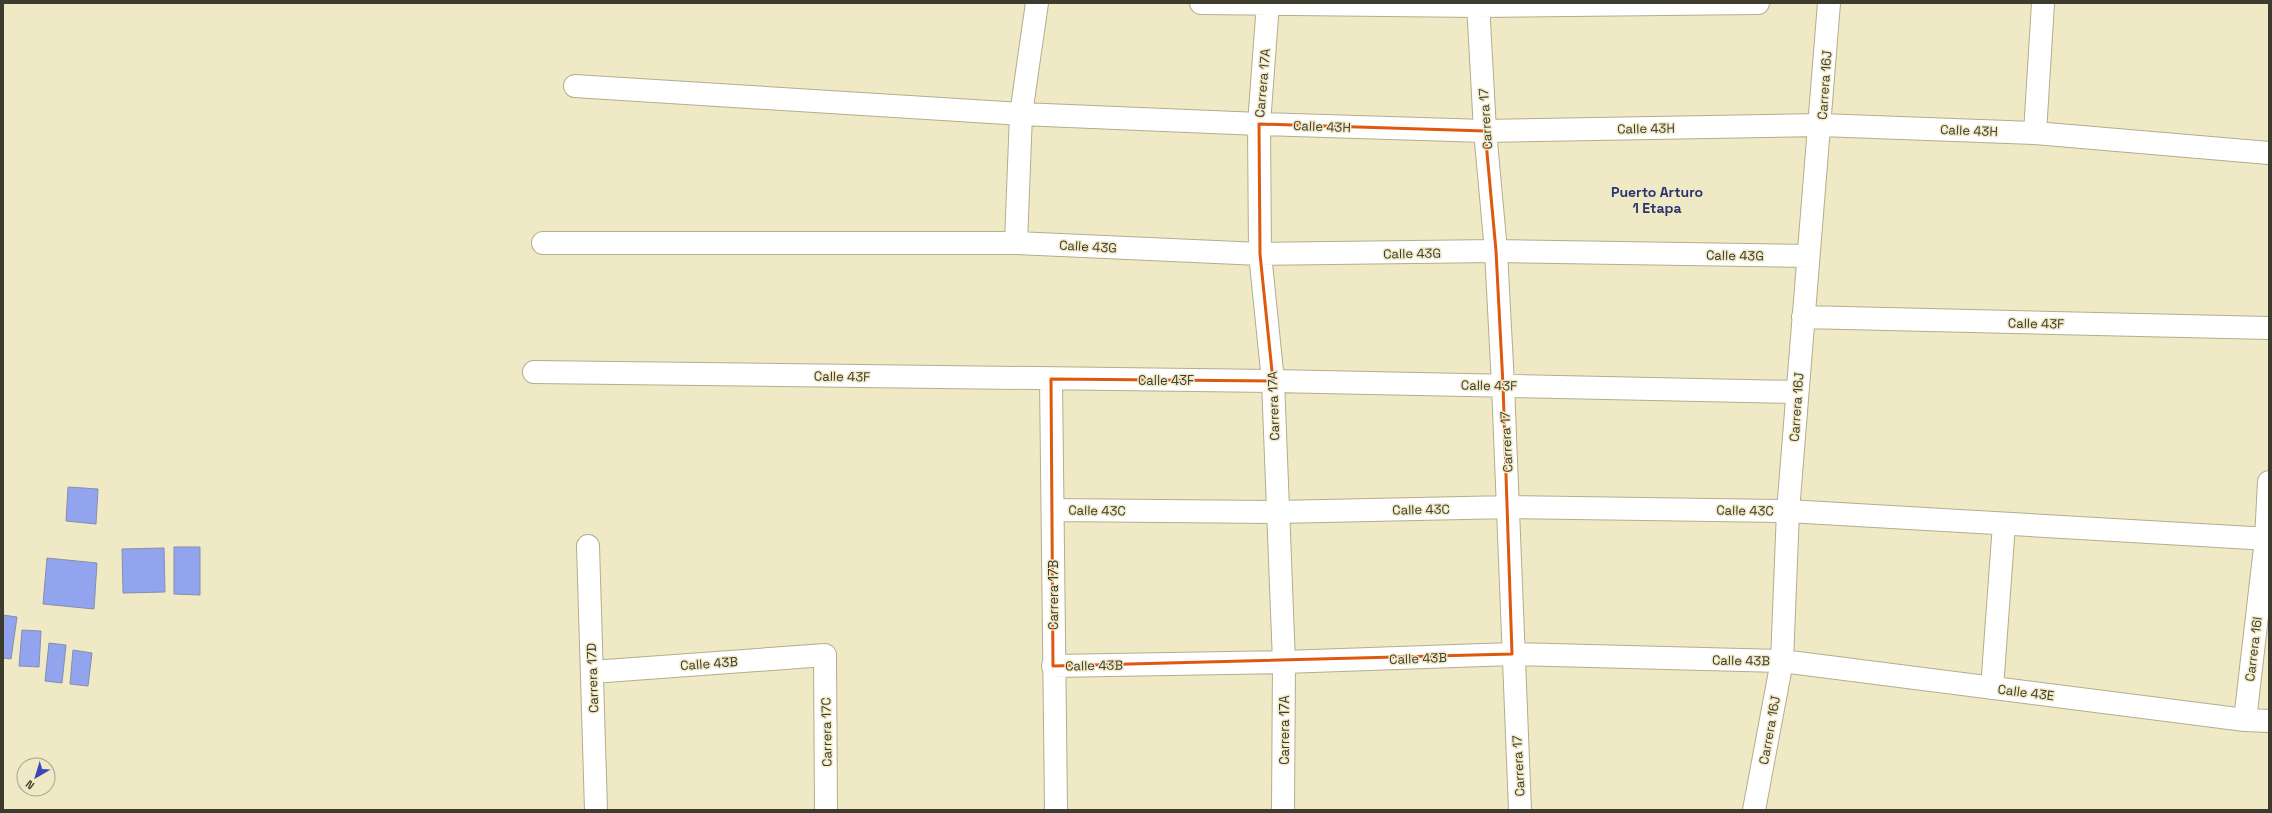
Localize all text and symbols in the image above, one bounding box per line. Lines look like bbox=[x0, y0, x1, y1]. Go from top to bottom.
street label: Carrera 17A bbox=[1251, 48, 1274, 118]
street label: Carrera 16J bbox=[1814, 49, 1835, 120]
street label: Carrera 17 bbox=[1475, 88, 1496, 150]
street label: Calle 43H bbox=[1293, 117, 1351, 136]
street label: Calle 43H bbox=[1617, 119, 1675, 138]
street label: Calle 43H bbox=[1940, 121, 1998, 140]
district label: Puerto Arturo 1 Etapa bbox=[1611, 183, 1703, 217]
street label: Calle 43G bbox=[1059, 236, 1117, 257]
street label: Calle 43G bbox=[1383, 244, 1441, 263]
street label: Calle 43G bbox=[1706, 246, 1764, 265]
street label: Calle 43F bbox=[2008, 315, 2064, 332]
street label: Calle 43F bbox=[814, 368, 870, 385]
street label: Carrera 17A bbox=[1264, 371, 1283, 441]
street label: Carrera 16J bbox=[1786, 371, 1807, 442]
street label: Calle 43F bbox=[1138, 372, 1194, 389]
street label: Calle 43F bbox=[1461, 377, 1517, 394]
street label: Carrera 17 bbox=[1496, 411, 1517, 473]
street label: Calle 43C bbox=[1392, 500, 1450, 519]
street label: Calle 43C bbox=[1068, 501, 1126, 520]
street label: Calle 43C bbox=[1716, 501, 1774, 520]
street label: Carrera 17B bbox=[1045, 560, 1062, 630]
street label: Carrera 16I bbox=[2241, 616, 2266, 682]
street label: Carrera 17D bbox=[583, 643, 602, 713]
street label: Calle 43B bbox=[1389, 649, 1447, 668]
street label: Calle 43B bbox=[1712, 651, 1770, 670]
street label: Calle 43B bbox=[680, 653, 738, 674]
street label: Calle 43B bbox=[1065, 656, 1123, 675]
street label: Calle 43E bbox=[1997, 681, 2055, 704]
street label: Carrera 16J bbox=[1755, 694, 1784, 766]
street label: Carrera 17A bbox=[1276, 695, 1293, 765]
street label: Carrera 17C bbox=[817, 697, 836, 767]
street label: Carrera 17 bbox=[1508, 735, 1529, 797]
north arrow bbox=[16, 757, 56, 797]
text: N bbox=[23, 777, 37, 793]

